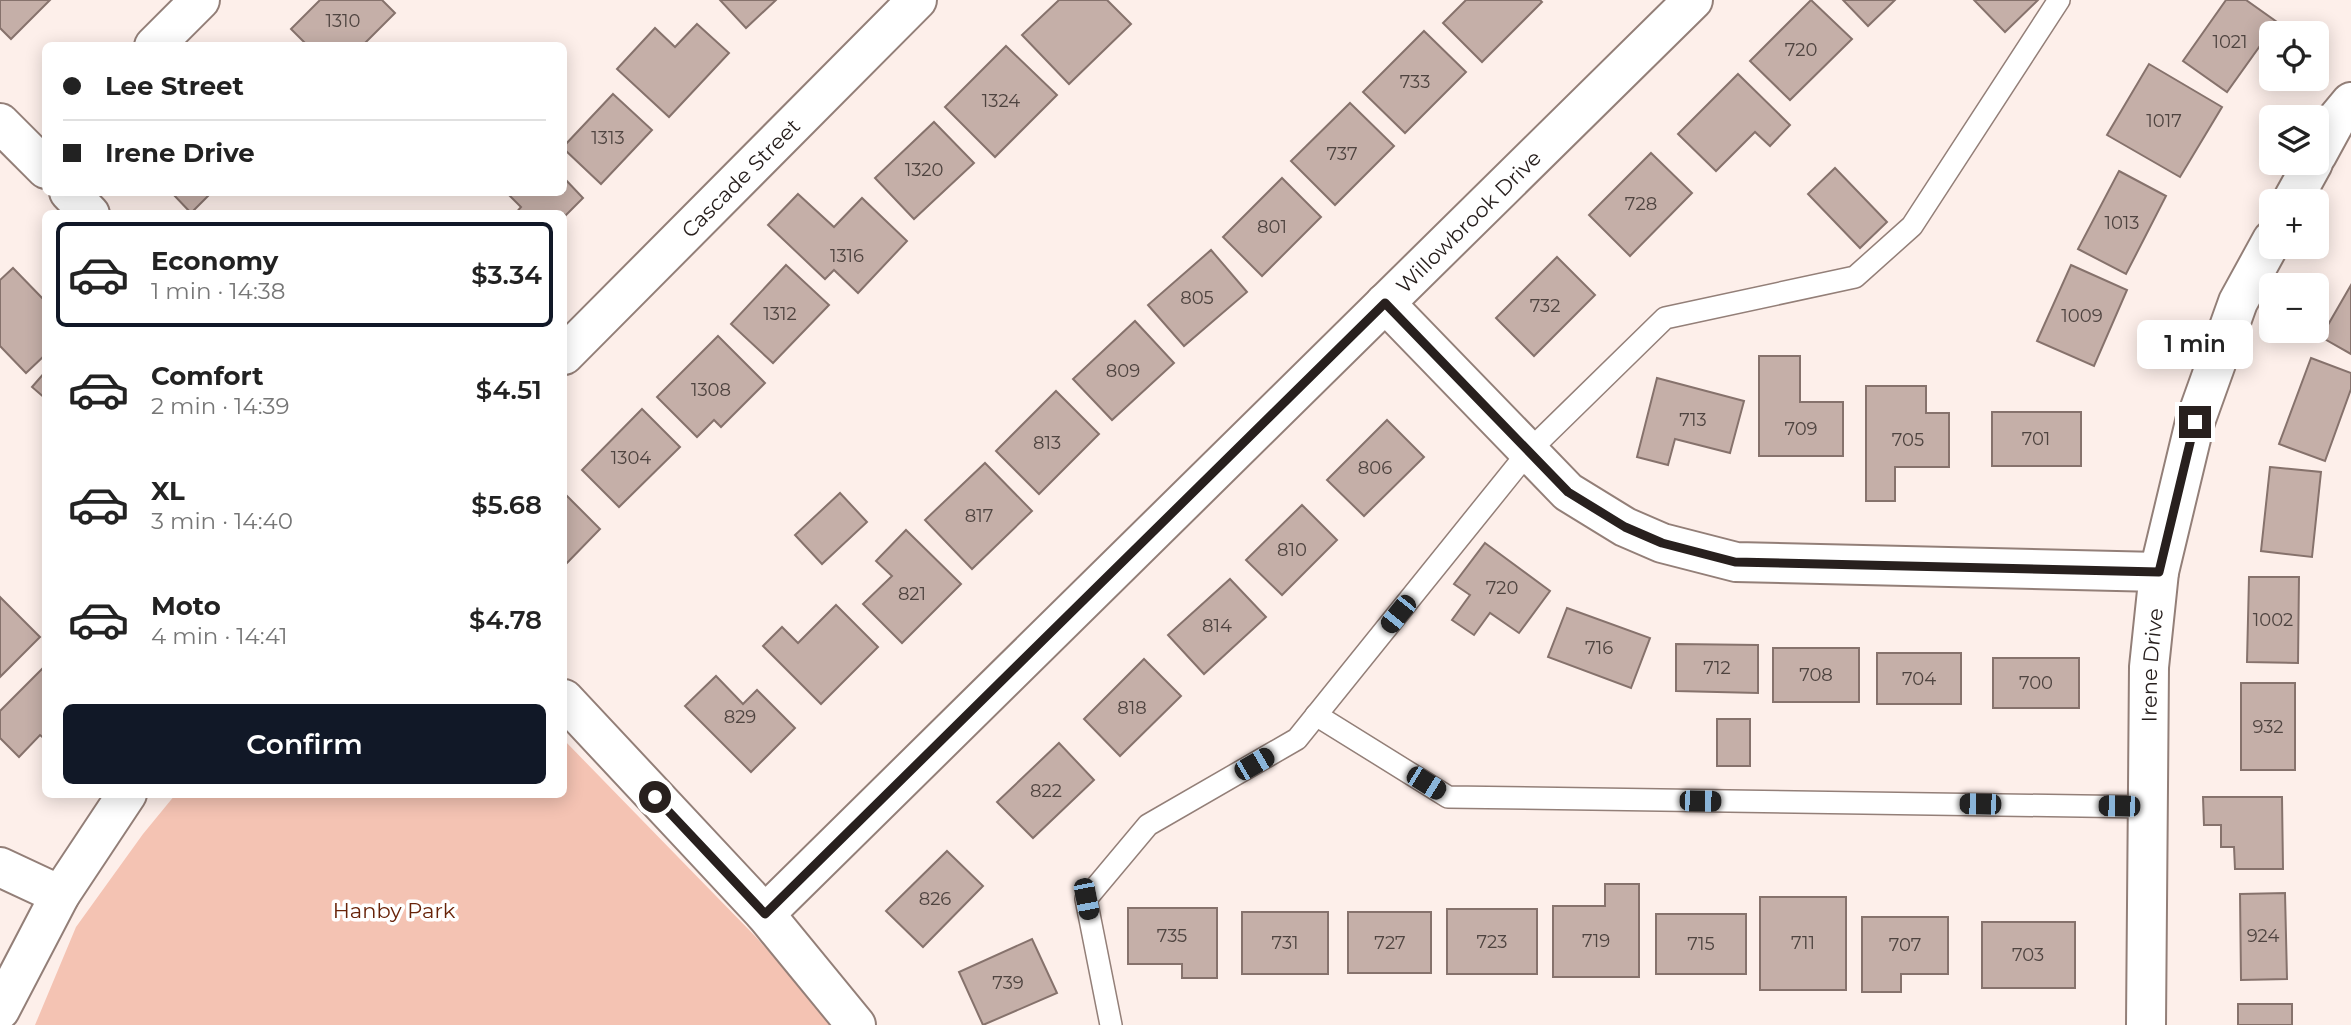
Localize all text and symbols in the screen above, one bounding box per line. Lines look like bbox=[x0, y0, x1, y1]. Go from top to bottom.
house number: 1310 bbox=[325, 10, 361, 32]
map controls bbox=[2259, 21, 2329, 343]
button: locate bbox=[2259, 21, 2329, 91]
house number: 1021 bbox=[2212, 31, 2248, 53]
house number: 720 bbox=[1785, 39, 1817, 61]
text: Lee Street bbox=[105, 70, 244, 102]
house number: 733 bbox=[1400, 71, 1430, 93]
house number: 1324 bbox=[982, 90, 1020, 112]
button: layers bbox=[2259, 105, 2329, 175]
house number: 1017 bbox=[2146, 110, 2182, 132]
street label: Cascade Street bbox=[676, 113, 805, 242]
house number: 1313 bbox=[591, 127, 625, 149]
text: Irene Drive bbox=[105, 137, 255, 169]
house number: 737 bbox=[1327, 143, 1357, 165]
street label: Willowbrook Drive bbox=[1391, 145, 1546, 298]
house number: 1320 bbox=[905, 159, 943, 181]
button: + bbox=[2259, 189, 2329, 259]
house number: 728 bbox=[1625, 193, 1657, 215]
house number: 1013 bbox=[2104, 212, 2140, 234]
house number: 801 bbox=[1257, 216, 1287, 238]
icon: car bbox=[67, 243, 130, 306]
text: Economy bbox=[151, 245, 278, 277]
house number: 1316 bbox=[830, 245, 864, 267]
text: $3.34 bbox=[471, 259, 542, 291]
button: − bbox=[2259, 273, 2329, 343]
text: 1 min · 14:38 bbox=[151, 277, 285, 305]
house number: 805 bbox=[1180, 287, 1214, 309]
house number: 732 bbox=[1530, 295, 1560, 317]
house number: 1312 bbox=[763, 303, 797, 325]
house number: 1009 bbox=[2061, 305, 2103, 327]
callout: 1 min bbox=[2137, 320, 2253, 370]
text: 1 min bbox=[2164, 330, 2226, 358]
icon: car bbox=[67, 358, 130, 421]
text: Comfort bbox=[151, 360, 263, 392]
house number: 809 bbox=[1106, 360, 1140, 382]
text: $4.51 bbox=[476, 374, 542, 406]
house number: 1308 bbox=[691, 379, 731, 401]
text: 2 min · 14:39 bbox=[151, 392, 290, 420]
route end bbox=[2179, 406, 2211, 438]
house number: 713 bbox=[1679, 409, 1707, 431]
house number: 709 bbox=[1784, 418, 1818, 440]
house number: 701 bbox=[2022, 428, 2050, 450]
house number: 705 bbox=[1892, 429, 1924, 451]
house number: 813 bbox=[1033, 432, 1061, 454]
house number: 1304 bbox=[611, 447, 651, 469]
house number: 806 bbox=[1358, 457, 1392, 479]
icon: car bbox=[67, 473, 130, 536]
text: XL bbox=[151, 475, 185, 507]
text: $5.68 bbox=[471, 489, 542, 521]
house number: 817 bbox=[965, 505, 993, 527]
text: 3 min · 14:40 bbox=[151, 507, 293, 535]
house number: 810 bbox=[1277, 539, 1307, 561]
house number: 720 bbox=[1486, 577, 1518, 599]
house number: 821 bbox=[898, 583, 926, 605]
icon: car bbox=[67, 588, 130, 651]
text: Moto bbox=[151, 590, 221, 622]
car bbox=[1377, 591, 1420, 637]
text: $4.78 bbox=[469, 604, 542, 636]
street label: Irene Drive bbox=[2136, 607, 2168, 722]
house number: 1002 bbox=[2253, 609, 2293, 631]
house number: 814 bbox=[1202, 615, 1232, 637]
text: 4 min · 14:41 bbox=[151, 622, 288, 650]
house number: 716 bbox=[1585, 637, 1613, 659]
house number: 712 bbox=[1703, 657, 1731, 679]
house number: 708 bbox=[1799, 664, 1833, 686]
house number: 704 bbox=[1902, 668, 1936, 690]
house number: 700 bbox=[2019, 672, 2053, 694]
house number: 818 bbox=[1117, 697, 1147, 719]
button: Confirm bbox=[63, 704, 546, 784]
house number: 829 bbox=[724, 706, 756, 728]
house number: 932 bbox=[2252, 716, 2284, 738]
car bbox=[1231, 744, 1278, 784]
car bbox=[1403, 763, 1450, 803]
house number: 822 bbox=[1030, 780, 1062, 802]
route start bbox=[639, 781, 671, 813]
car bbox=[1679, 790, 1722, 812]
car bbox=[1959, 793, 2002, 815]
car bbox=[2098, 795, 2141, 817]
car bbox=[1072, 876, 1101, 922]
house number: 826 bbox=[919, 888, 951, 910]
park label: Hanby Park bbox=[333, 898, 456, 923]
house number: 735 bbox=[1157, 925, 1187, 947]
house number: 924 bbox=[2247, 925, 2279, 947]
house number: 719 bbox=[1582, 930, 1610, 952]
house number: 723 bbox=[1477, 931, 1507, 953]
house number: 731 bbox=[1271, 932, 1299, 954]
house number: 727 bbox=[1374, 932, 1406, 954]
house number: 711 bbox=[1791, 932, 1815, 954]
house number: 715 bbox=[1687, 933, 1715, 955]
house number: 707 bbox=[1889, 934, 1921, 956]
house number: 703 bbox=[2012, 944, 2044, 966]
house number: 739 bbox=[992, 972, 1024, 994]

